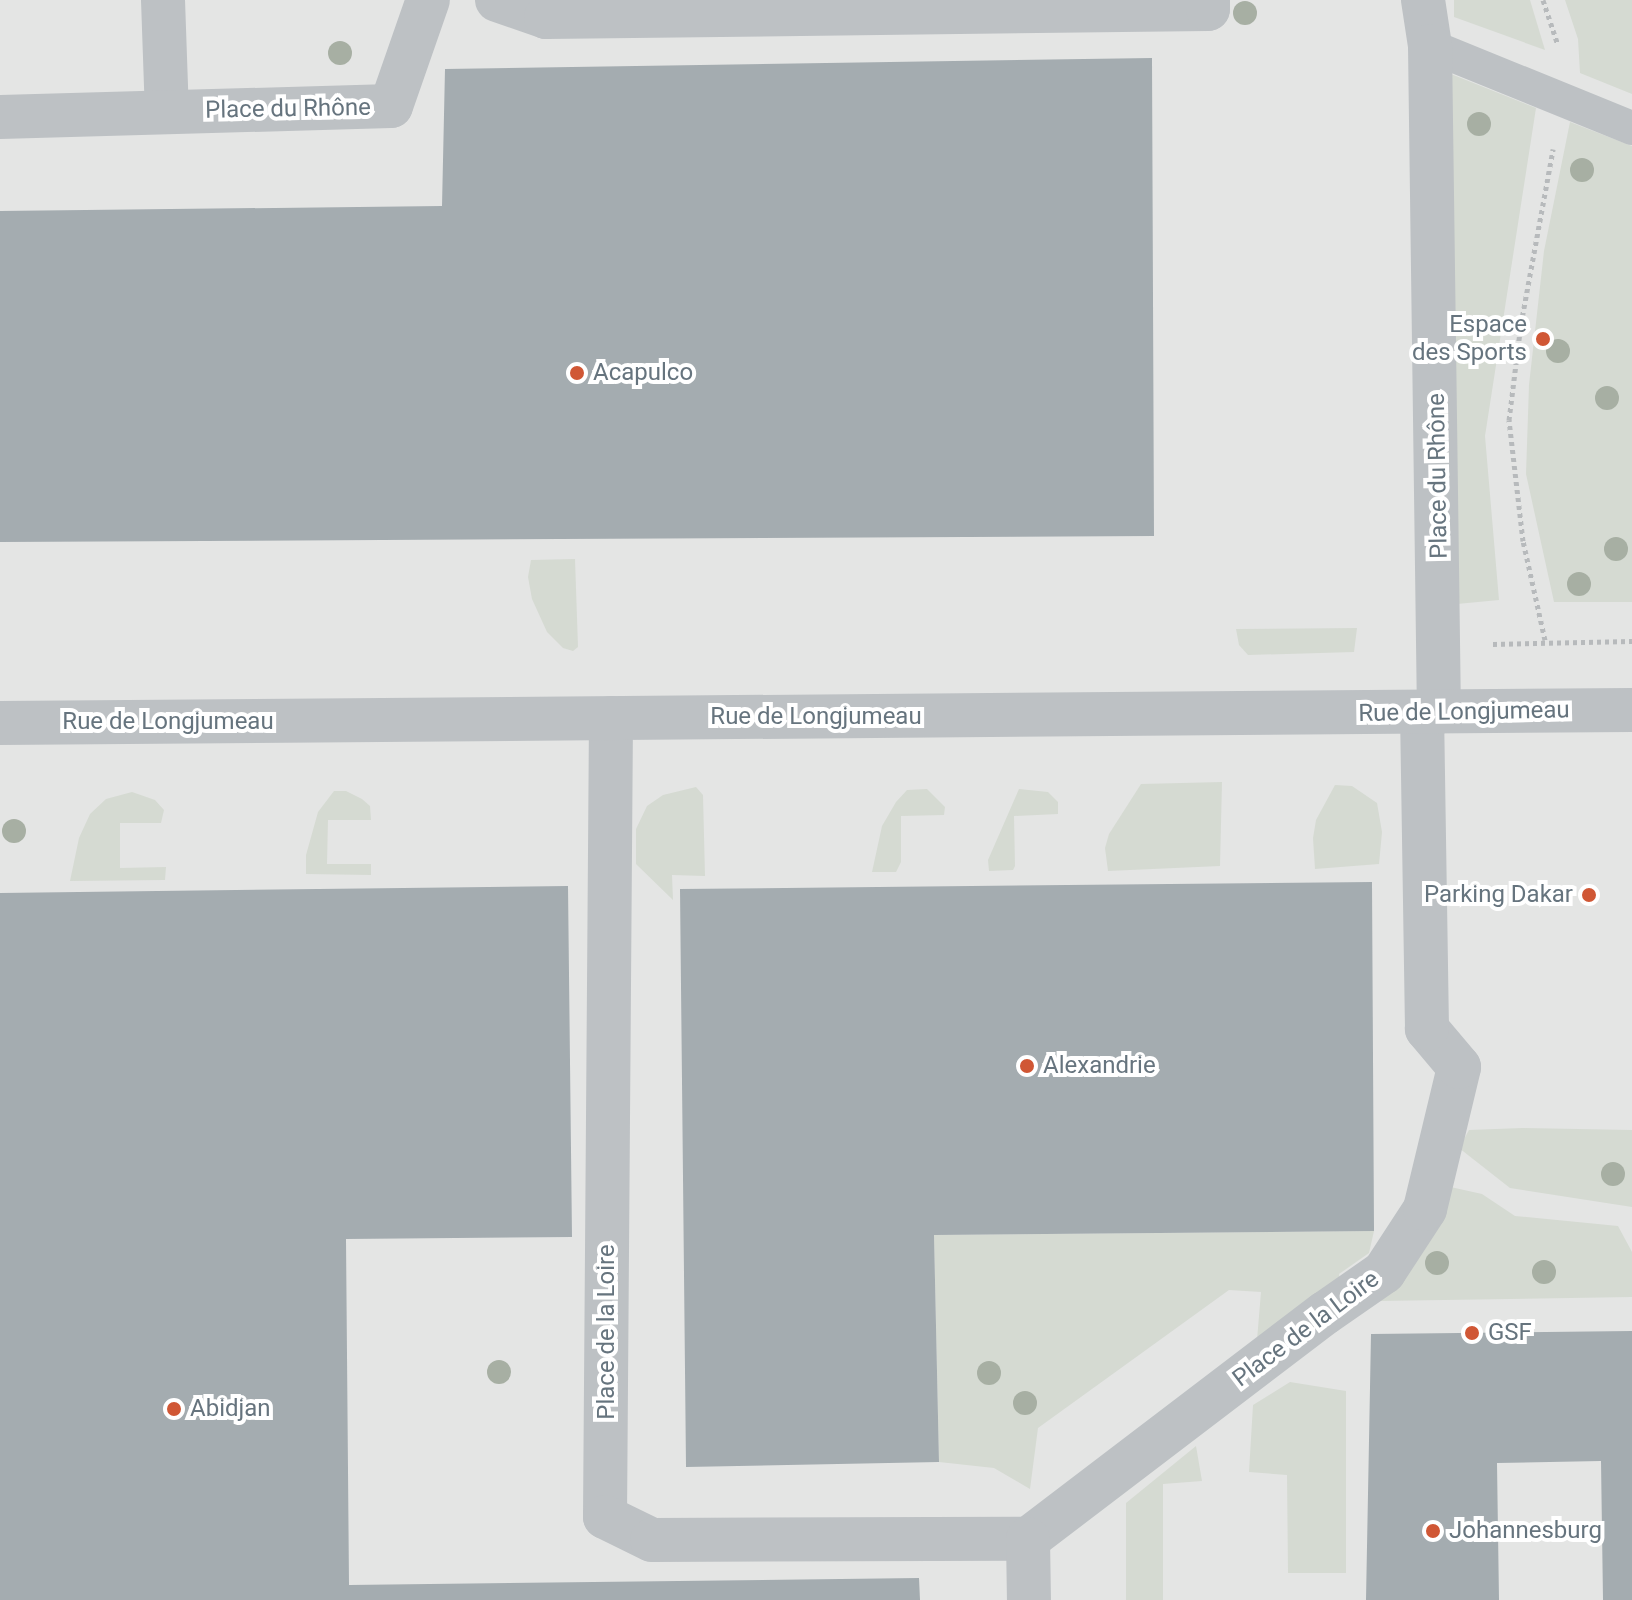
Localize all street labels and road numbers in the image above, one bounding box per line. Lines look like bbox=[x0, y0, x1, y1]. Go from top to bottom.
street label: Place du Rhône bbox=[205, 93, 371, 125]
street label: Place du Rhône bbox=[1422, 393, 1454, 559]
street label: Rue de Longjumeau bbox=[1358, 696, 1570, 728]
street label: Rue de Longjumeau bbox=[710, 703, 922, 731]
street label: Rue de Longjumeau bbox=[62, 708, 274, 736]
street label: Place de la Loire bbox=[593, 1244, 621, 1420]
street label: Place de la Loire bbox=[1227, 1265, 1385, 1393]

